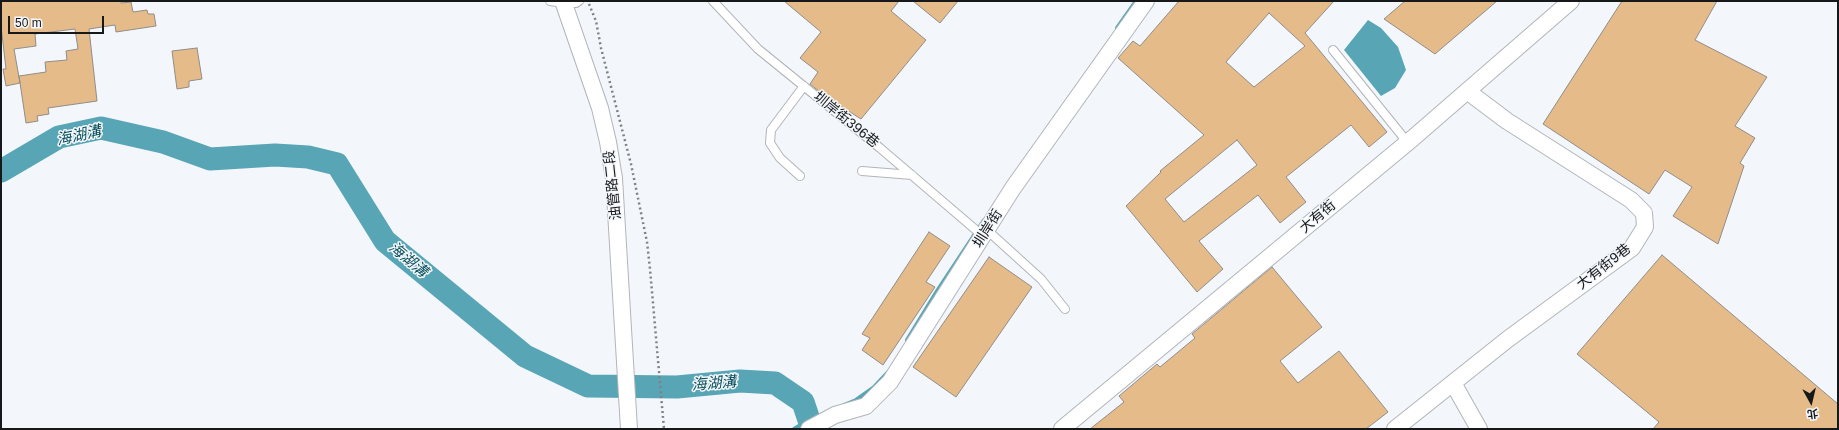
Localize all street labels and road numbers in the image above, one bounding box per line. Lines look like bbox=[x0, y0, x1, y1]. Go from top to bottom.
street label: 圳岸街396巷 bbox=[810, 89, 882, 151]
street label: 油管路二段 bbox=[601, 149, 625, 221]
street label: 大有街 bbox=[1297, 197, 1339, 237]
street label: 圳岸街 bbox=[970, 207, 1006, 251]
street label: 大有街9巷 bbox=[1574, 241, 1634, 293]

